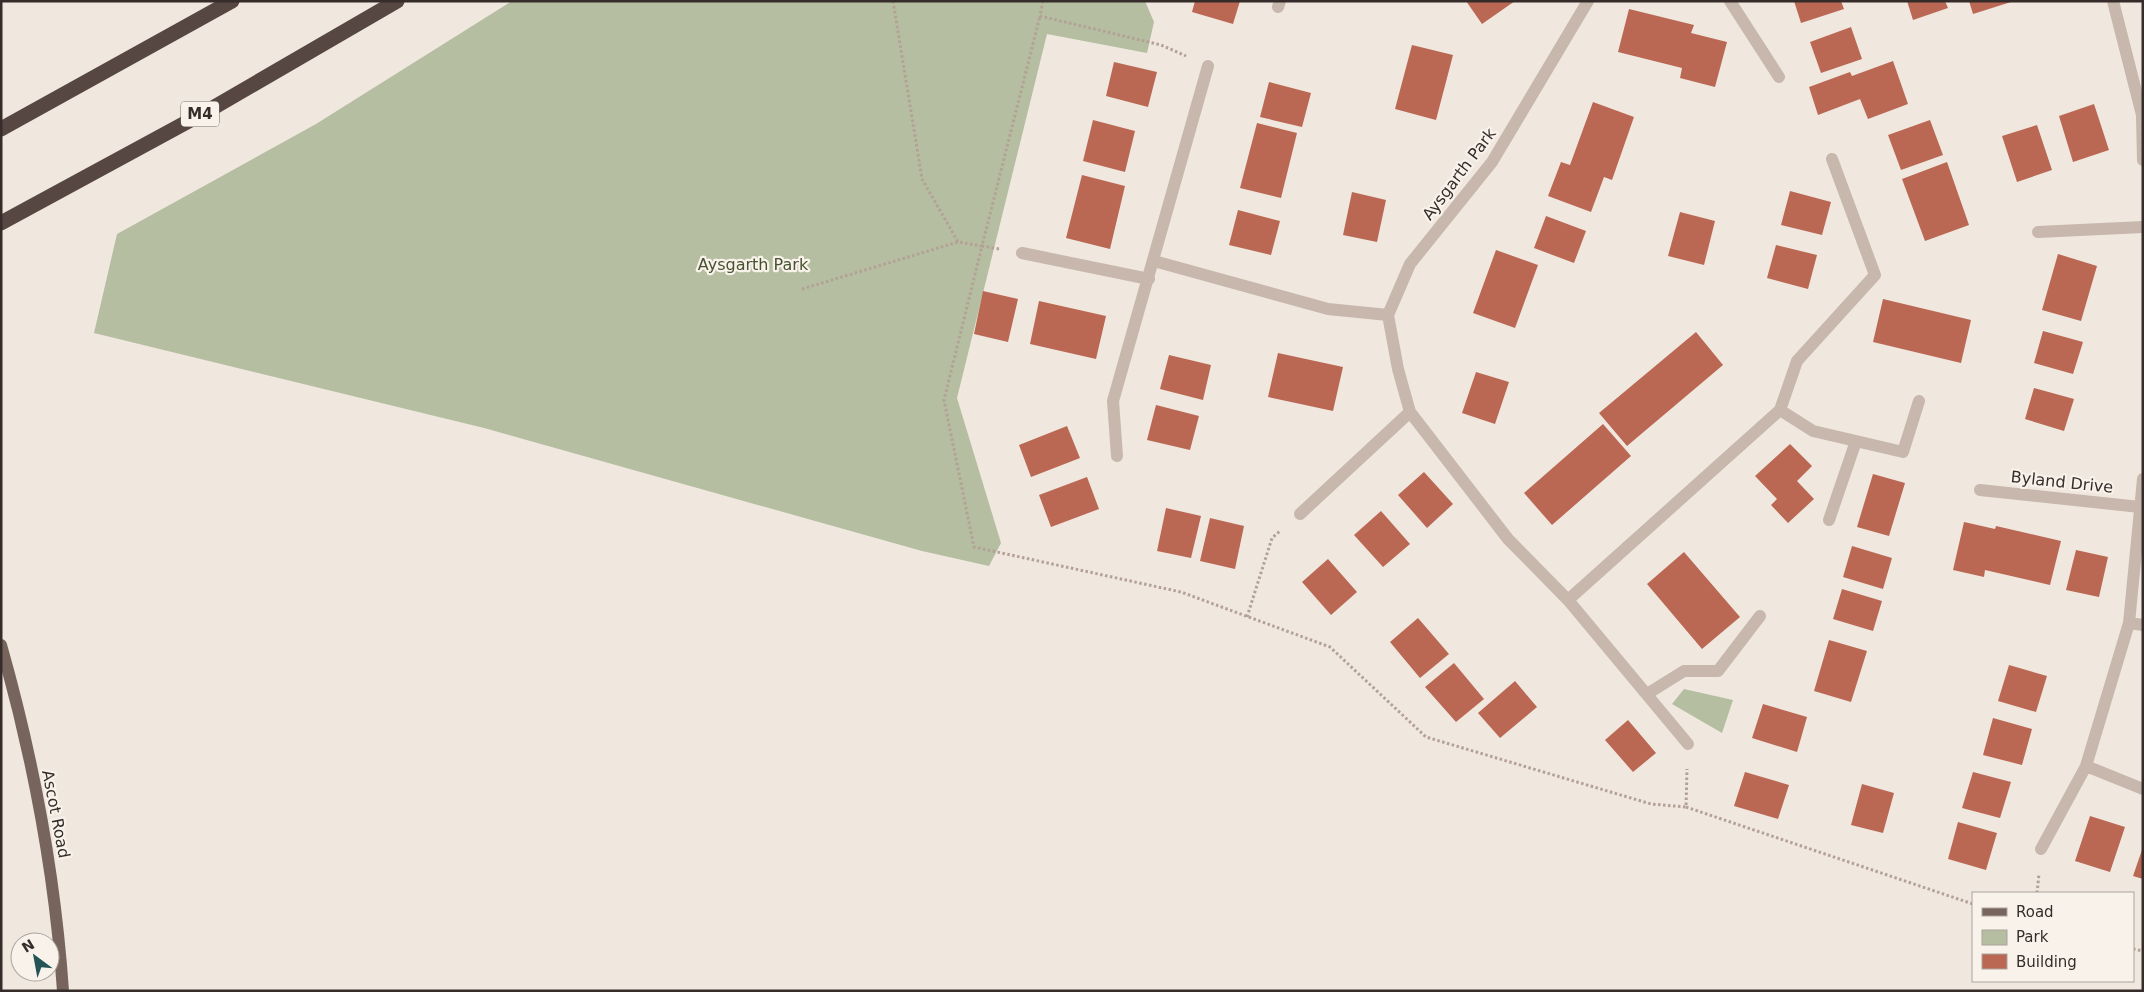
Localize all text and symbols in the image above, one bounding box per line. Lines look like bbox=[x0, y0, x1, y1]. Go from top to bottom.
road number: M4 bbox=[181, 102, 219, 126]
street label: Aysgarth Park bbox=[1418, 124, 1500, 224]
park label: Aysgarth Park bbox=[698, 255, 809, 274]
street label: Byland Drive bbox=[2010, 467, 2114, 497]
street label: Ascot Road bbox=[38, 768, 74, 860]
legend bbox=[1972, 892, 2134, 982]
text: Road bbox=[2016, 903, 2054, 921]
text: Park bbox=[2016, 928, 2049, 946]
north arrow bbox=[10, 932, 60, 982]
text: N bbox=[19, 936, 37, 956]
text: Building bbox=[2016, 953, 2077, 971]

